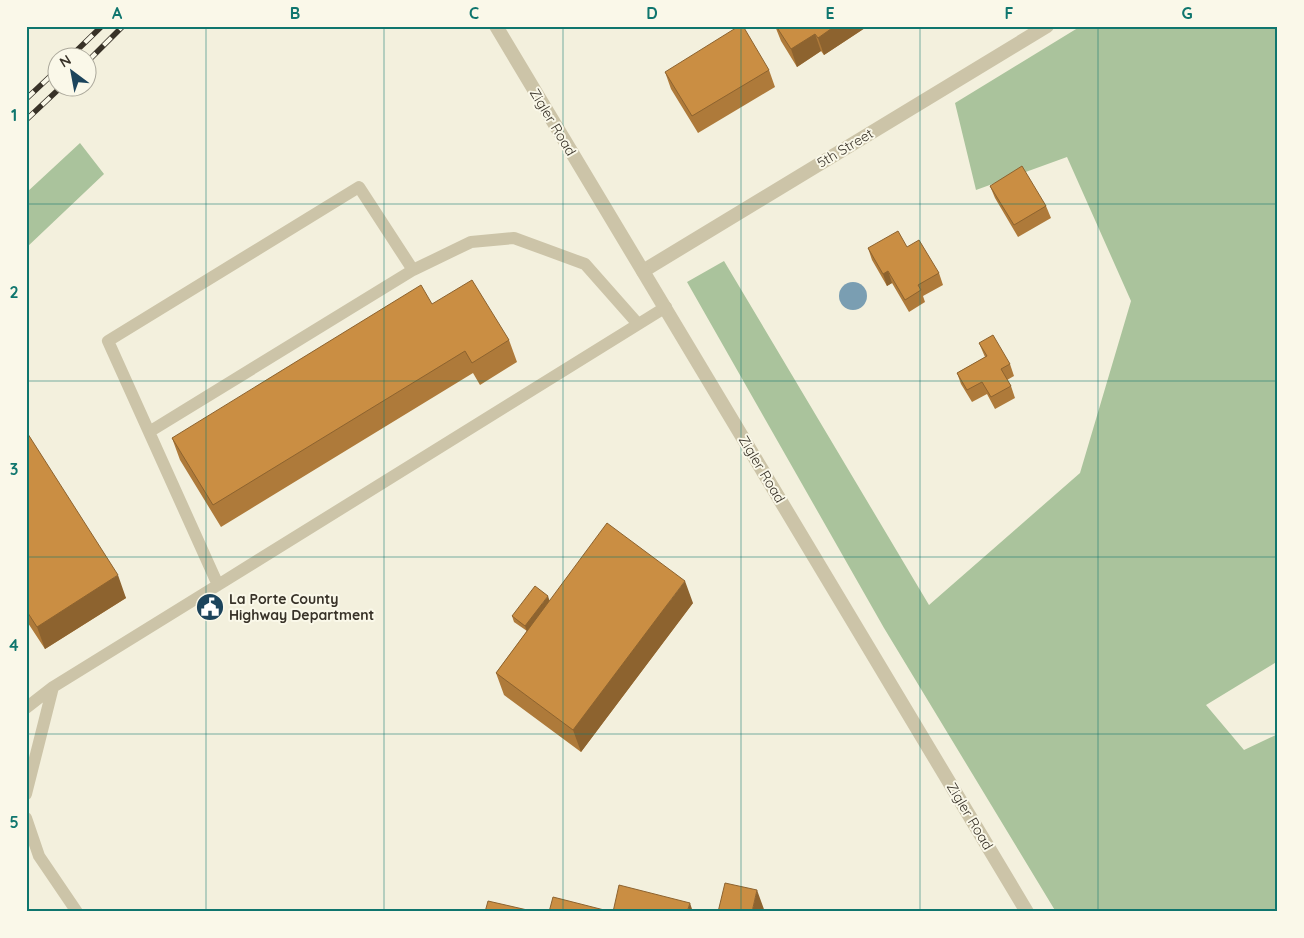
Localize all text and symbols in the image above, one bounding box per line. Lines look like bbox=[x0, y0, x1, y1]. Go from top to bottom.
text: A bbox=[112, 3, 123, 23]
text: B bbox=[290, 3, 300, 23]
text: C bbox=[469, 3, 479, 23]
text: D bbox=[646, 3, 658, 23]
text: E bbox=[825, 3, 835, 23]
text: F bbox=[1005, 3, 1014, 23]
text: G bbox=[1181, 3, 1193, 23]
north arrow bbox=[48, 48, 98, 98]
text: N bbox=[56, 51, 74, 71]
street label: Zigler Road bbox=[526, 85, 580, 159]
text: 1 bbox=[11, 105, 17, 125]
street label: 5th Street bbox=[814, 124, 877, 172]
text: 2 bbox=[9, 282, 19, 302]
street label: Zigler Road bbox=[735, 432, 789, 506]
text: 3 bbox=[10, 459, 18, 479]
place label: La Porte County Highway Department bbox=[229, 590, 375, 624]
public building icon: La Porte County Highway Department bbox=[195, 592, 225, 622]
text: 4 bbox=[9, 635, 19, 655]
street label: Zigler Road bbox=[943, 779, 997, 853]
text: 5 bbox=[9, 812, 19, 832]

